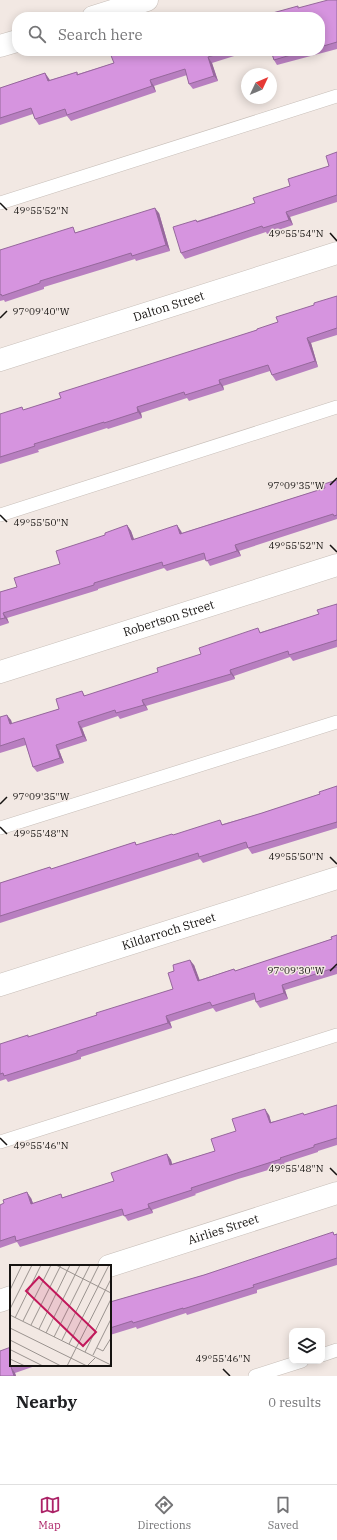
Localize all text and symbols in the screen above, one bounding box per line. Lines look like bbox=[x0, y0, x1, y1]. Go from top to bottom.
search box bbox=[12, 12, 325, 56]
icon: search bbox=[26, 23, 48, 45]
text: Search here bbox=[58, 25, 143, 44]
north arrow bbox=[241, 68, 277, 104]
text: 49°55'52"N bbox=[14, 204, 69, 217]
text: 49°55'54"N bbox=[269, 227, 324, 240]
street label: Dalton Street bbox=[131, 288, 206, 324]
text: 97°09'40"W bbox=[12, 305, 70, 318]
text: 97°09'35"W bbox=[267, 479, 325, 492]
text: 49°55'50"N bbox=[14, 516, 69, 529]
text: 49°55'52"N bbox=[269, 539, 324, 552]
street label: Robertson Street bbox=[121, 596, 216, 639]
text: 97°09'35"W bbox=[12, 790, 70, 803]
text: 49°55'48"N bbox=[14, 827, 69, 840]
text: 49°55'50"N bbox=[269, 850, 324, 863]
street label: Kildarroch Street bbox=[120, 909, 217, 953]
text: 97°09'30"W bbox=[267, 964, 325, 977]
text: 49°55'46"N bbox=[14, 1139, 69, 1152]
text: 49°55'48"N bbox=[269, 1162, 324, 1175]
street label: Airlies Street bbox=[186, 1211, 260, 1247]
inset map bbox=[10, 1265, 111, 1366]
map controls bbox=[289, 1328, 325, 1364]
button: layers bbox=[289, 1328, 325, 1364]
text: 49°55'46"N bbox=[196, 1352, 251, 1365]
text: Nearby bbox=[16, 1391, 77, 1413]
text: 0 results bbox=[268, 1394, 321, 1411]
tab: Map bbox=[38, 1494, 61, 1532]
tab: Directions bbox=[137, 1494, 191, 1532]
tab: Saved bbox=[268, 1494, 299, 1532]

